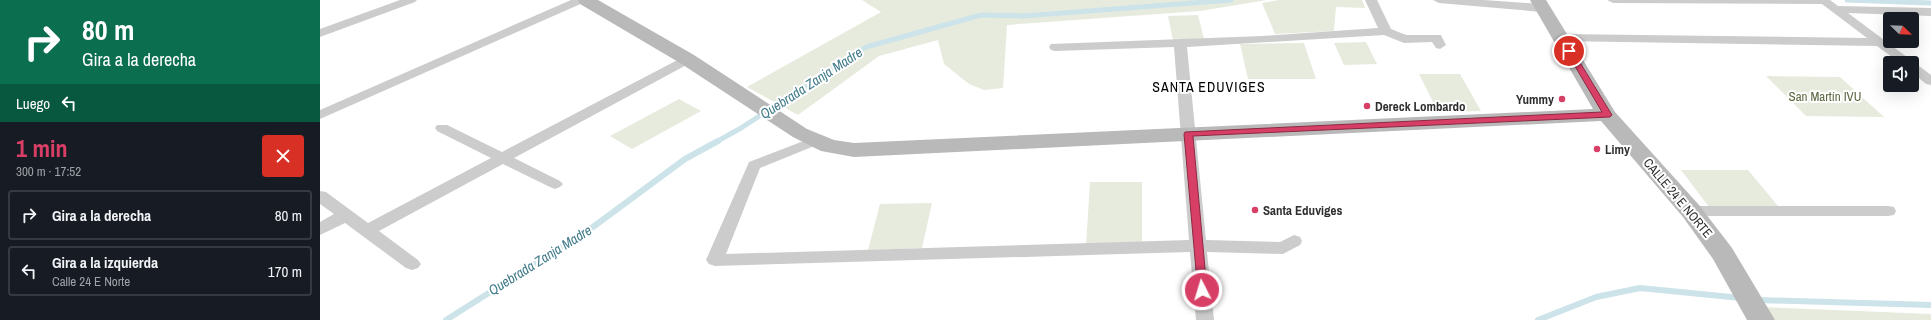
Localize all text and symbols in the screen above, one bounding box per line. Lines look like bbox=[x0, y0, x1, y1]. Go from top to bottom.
text: 80 m bbox=[82, 11, 134, 49]
north arrow bbox=[1883, 12, 1919, 48]
map controls bbox=[1883, 12, 1919, 92]
icon: right bbox=[16, 16, 68, 68]
pin bbox=[1552, 34, 1586, 68]
icon: arrive bbox=[1558, 40, 1580, 62]
water label: Quebrada Zanja Madre bbox=[756, 43, 866, 123]
text: Gira a la derecha bbox=[82, 47, 196, 72]
button: sound bbox=[1883, 56, 1919, 92]
district label: SANTA EDUVIGES bbox=[1152, 78, 1266, 96]
park label: San Martín IVU bbox=[1789, 88, 1861, 105]
place label: Yummy bbox=[1516, 91, 1554, 108]
icon: left bbox=[58, 92, 80, 114]
text: Luego bbox=[16, 93, 50, 114]
marker: Yummy bbox=[1557, 94, 1567, 104]
place label: Dereck Lombardo bbox=[1375, 98, 1466, 115]
marker: Dereck Lombardo bbox=[1362, 101, 1372, 111]
text: 1 min bbox=[16, 132, 67, 164]
button: close bbox=[262, 135, 304, 177]
place label: Limy bbox=[1605, 141, 1630, 158]
marker: Limy bbox=[1592, 144, 1602, 154]
street label: CALLE 24 E NORTE bbox=[1640, 155, 1716, 241]
text: 300 m · 17:52 bbox=[16, 163, 81, 180]
place label: Santa Eduviges bbox=[1263, 202, 1342, 219]
icon: right bbox=[18, 204, 40, 226]
text: Gira a la derecha bbox=[52, 205, 151, 226]
text: 80 m bbox=[275, 205, 302, 226]
marker: Santa Eduviges bbox=[1250, 205, 1260, 215]
water label: Quebrada Zanja Madre bbox=[485, 221, 595, 299]
text: Gira a la izquierda bbox=[52, 252, 158, 273]
icon: left bbox=[18, 260, 40, 282]
text: 170 m bbox=[268, 261, 302, 282]
position arrow bbox=[1181, 269, 1223, 311]
text: Calle 24 E Norte bbox=[52, 273, 130, 290]

